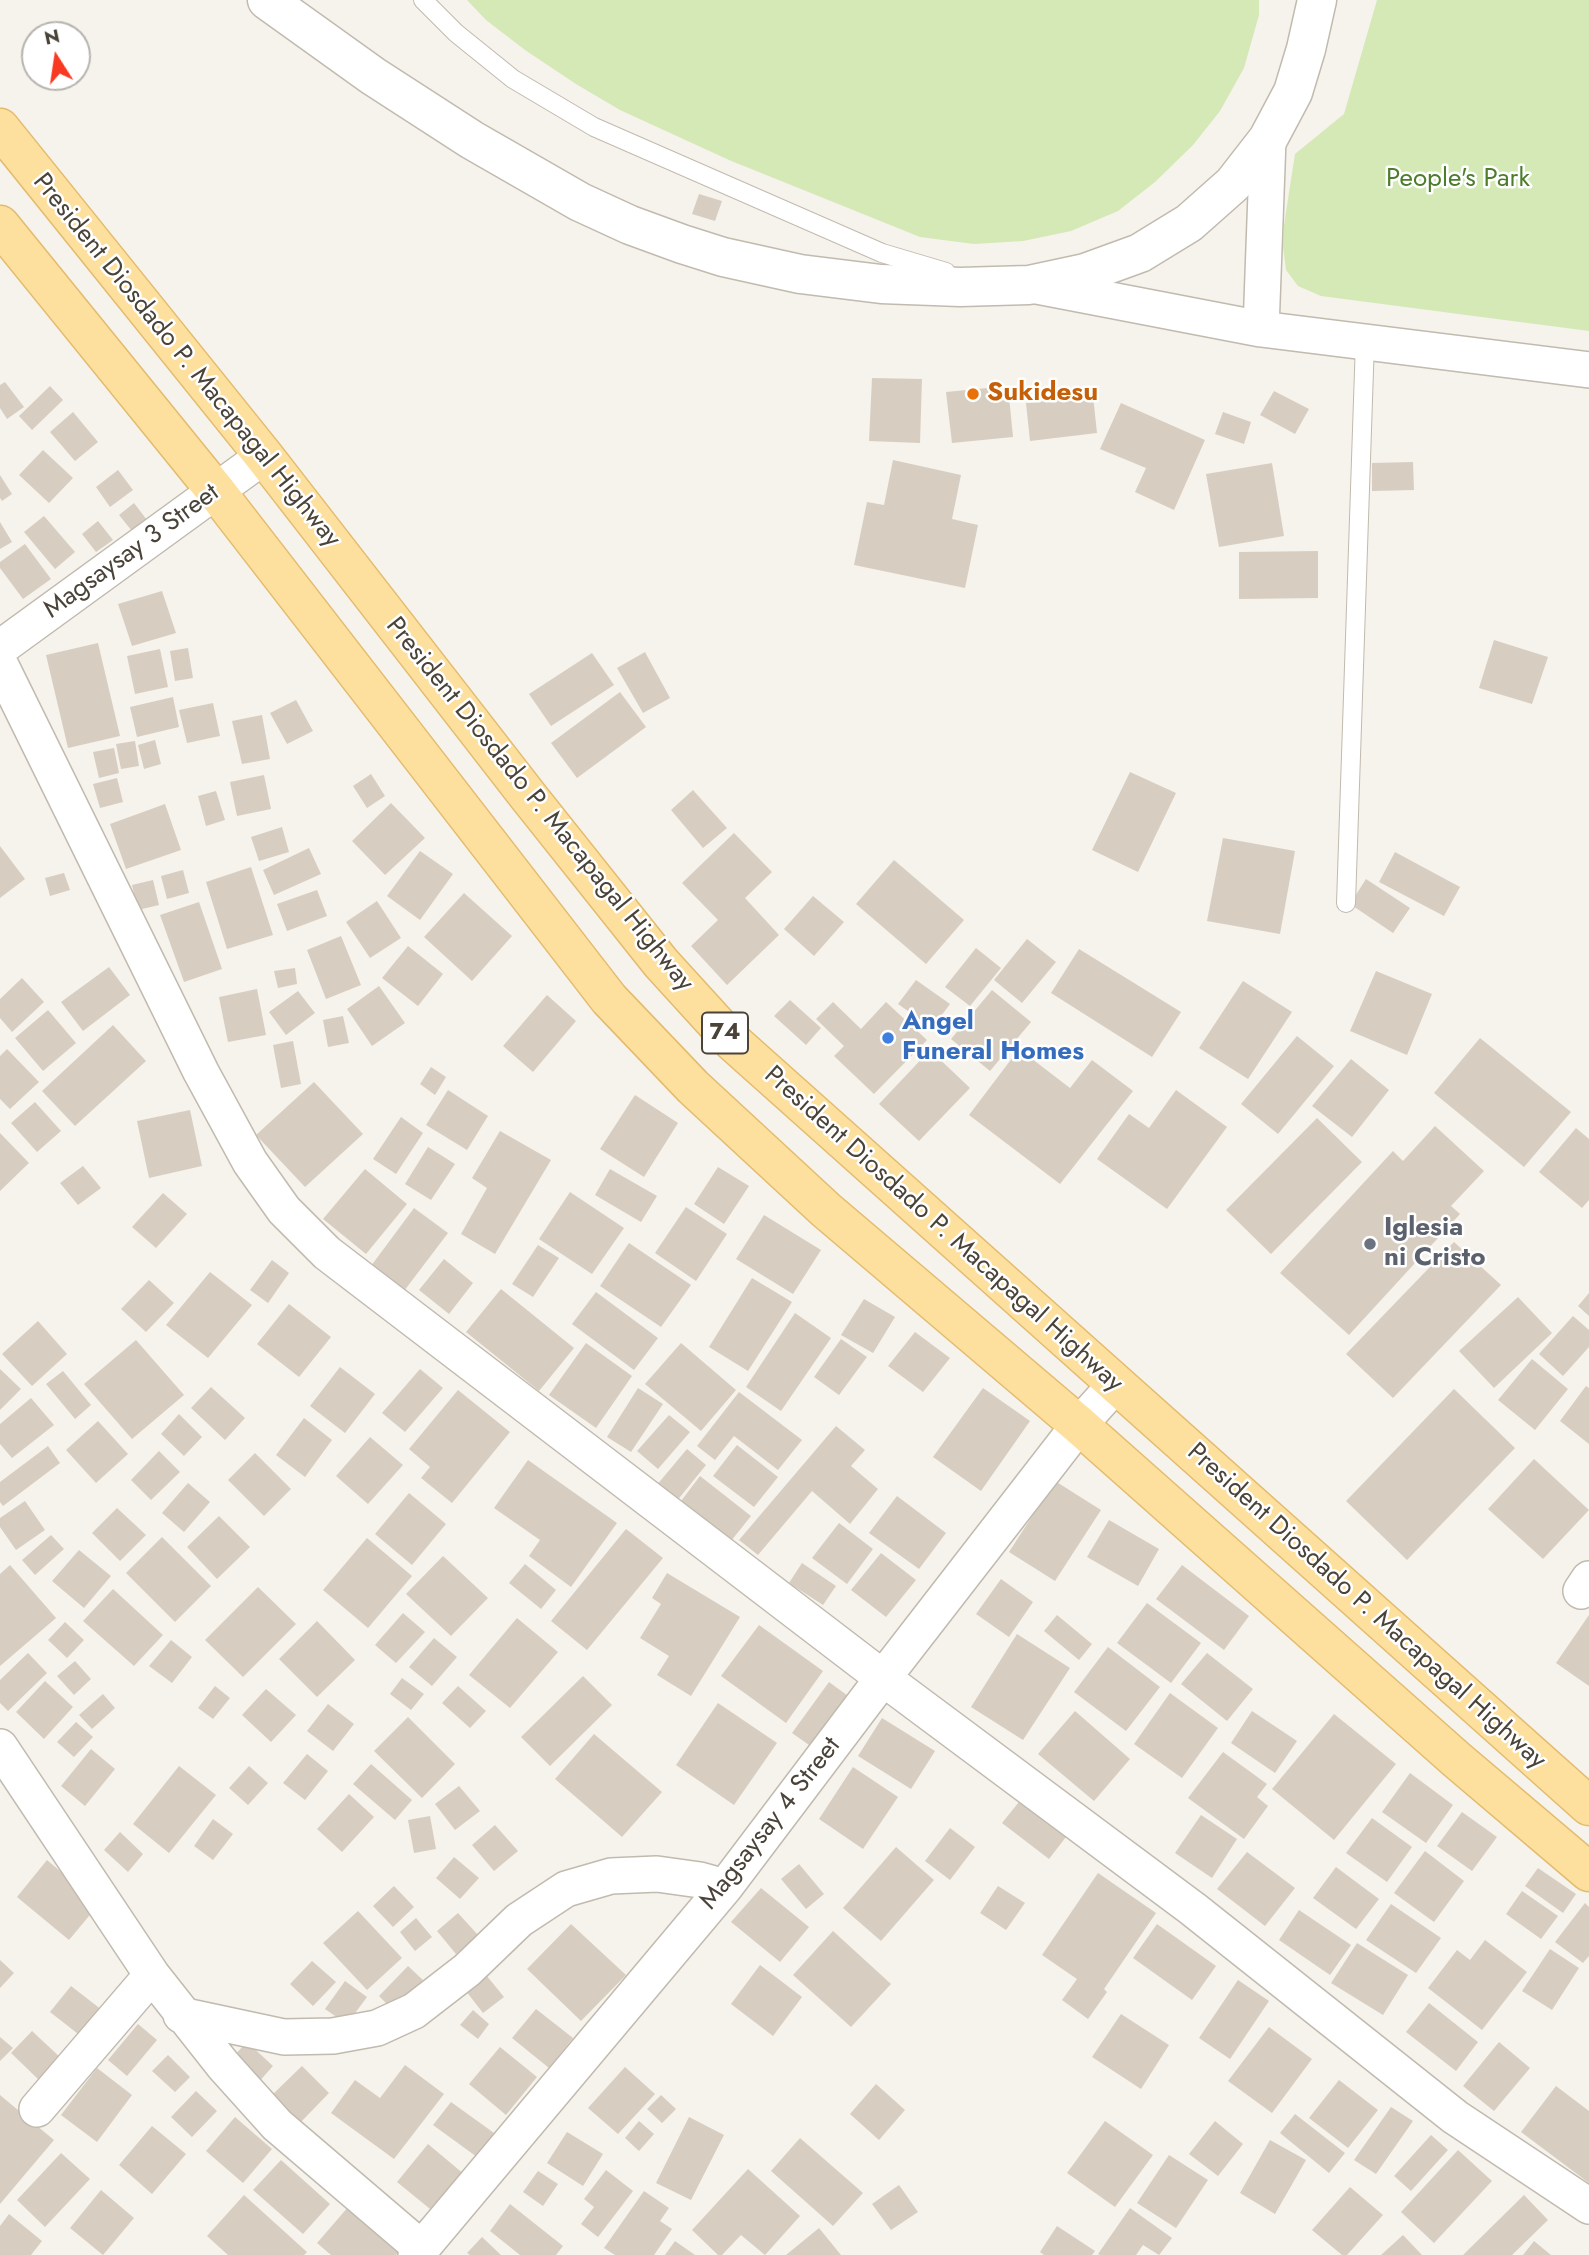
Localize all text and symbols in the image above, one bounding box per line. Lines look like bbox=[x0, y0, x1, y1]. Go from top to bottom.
north arrow bbox=[21, 21, 91, 91]
text: N bbox=[42, 22, 62, 52]
park label: People's Park bbox=[1386, 164, 1530, 196]
street label: President Diosdado P. Macapagal Highway bbox=[25, 168, 347, 554]
place label: Sukidesu bbox=[987, 378, 1098, 410]
marker: Sukidesu bbox=[965, 386, 981, 402]
street label: Magsaysay 3 Street bbox=[38, 478, 226, 626]
street label: President Diosdado P. Macapagal Highway bbox=[378, 612, 700, 998]
place label: Angel Funeral Homes bbox=[902, 1007, 1084, 1068]
road number: 74 bbox=[702, 1013, 748, 1054]
marker: Angel Funeral Homes bbox=[880, 1030, 896, 1046]
street label: President Diosdado P. Macapagal Highway bbox=[757, 1060, 1129, 1400]
place label: Iglesia ni Cristo bbox=[1384, 1213, 1485, 1274]
marker: Iglesia ni Cristo bbox=[1362, 1236, 1378, 1252]
street label: President Diosdado P. Macapagal Highway bbox=[1180, 1437, 1552, 1777]
street label: Magsaysay 4 Street bbox=[694, 1732, 848, 1916]

